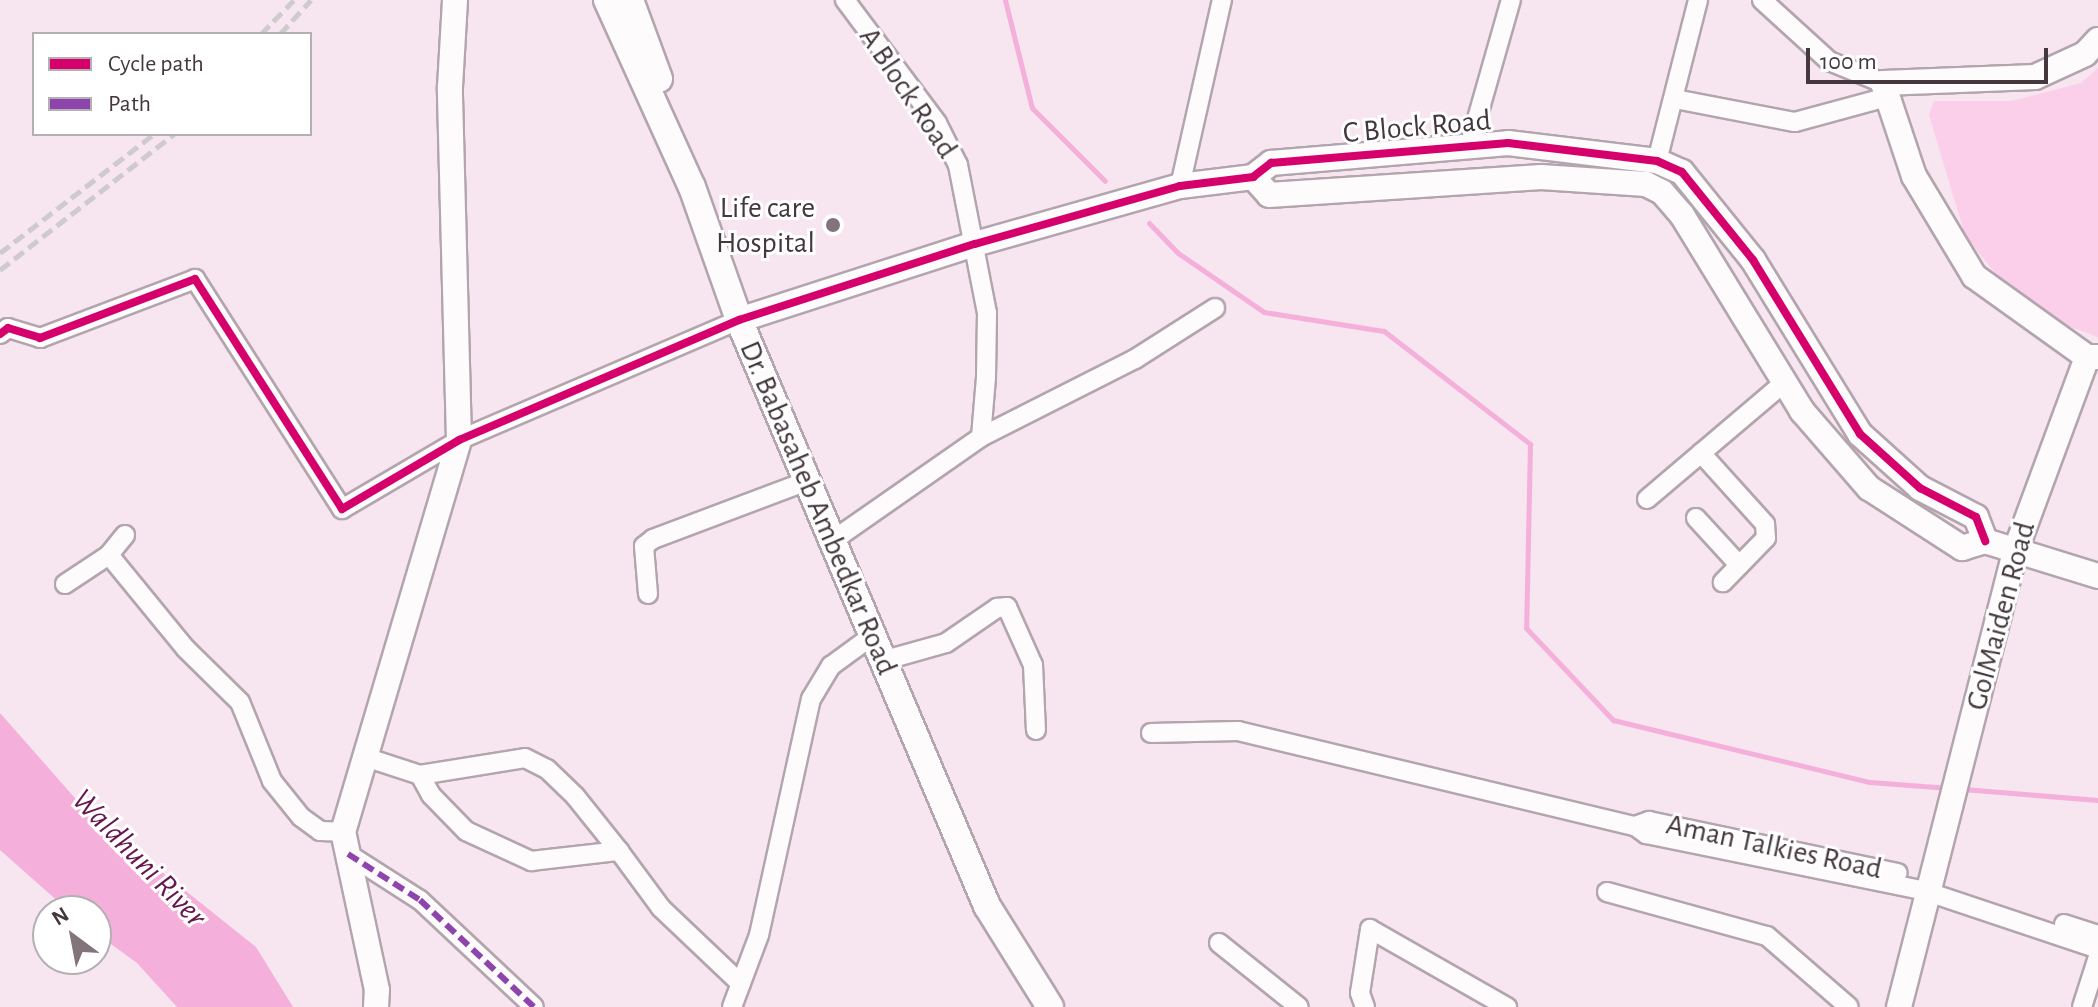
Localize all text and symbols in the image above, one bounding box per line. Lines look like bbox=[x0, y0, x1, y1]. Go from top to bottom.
street label: A Block Road bbox=[851, 21, 965, 165]
legend bbox=[32, 32, 312, 136]
scale bar bbox=[1810, 32, 2052, 82]
text: 100 m bbox=[1820, 50, 1877, 74]
text: Cycle path bbox=[108, 52, 204, 76]
text: Path bbox=[108, 92, 151, 116]
street label: C Block Road bbox=[1341, 103, 1493, 151]
place label: Life care Hospital bbox=[716, 190, 815, 260]
marker: Life care Hospital bbox=[822, 214, 844, 236]
street label: Dr. Babasaheb Ambedkar Road bbox=[731, 336, 905, 680]
street label: GolMaiden Road bbox=[1959, 518, 2043, 714]
water label: Waldhuni River bbox=[64, 781, 214, 935]
street label: Aman Talkies Road bbox=[1663, 807, 1885, 887]
north arrow bbox=[32, 895, 112, 975]
text: N bbox=[48, 903, 73, 930]

